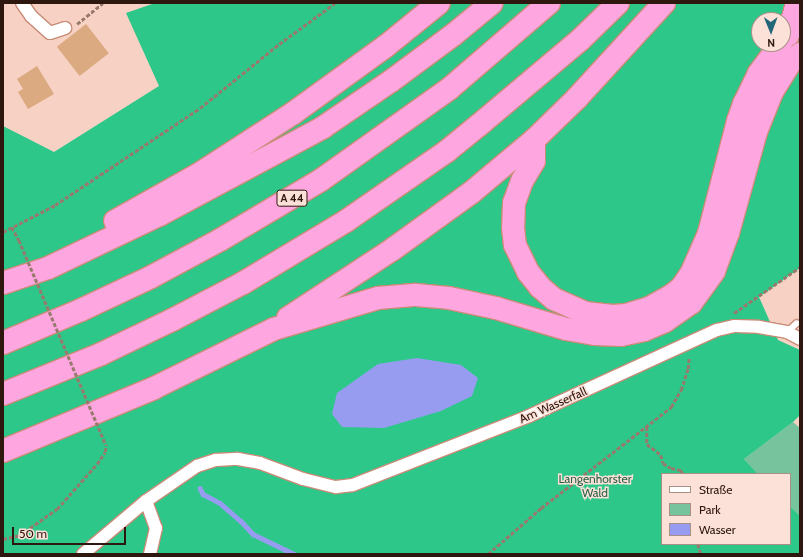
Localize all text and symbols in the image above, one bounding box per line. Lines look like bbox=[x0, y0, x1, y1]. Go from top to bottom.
north arrow bbox=[751, 12, 791, 52]
text: N bbox=[767, 36, 775, 50]
road number: A 44 bbox=[276, 189, 308, 207]
street label: Am Wasserfall bbox=[517, 384, 589, 426]
park label: Langenhorster Wald bbox=[558, 472, 632, 500]
legend bbox=[661, 473, 791, 545]
text: Straße bbox=[699, 482, 732, 497]
text: Park bbox=[699, 502, 721, 517]
scale bar bbox=[14, 519, 128, 545]
text: Wasser bbox=[699, 522, 736, 537]
text: 50 m bbox=[19, 526, 47, 541]

